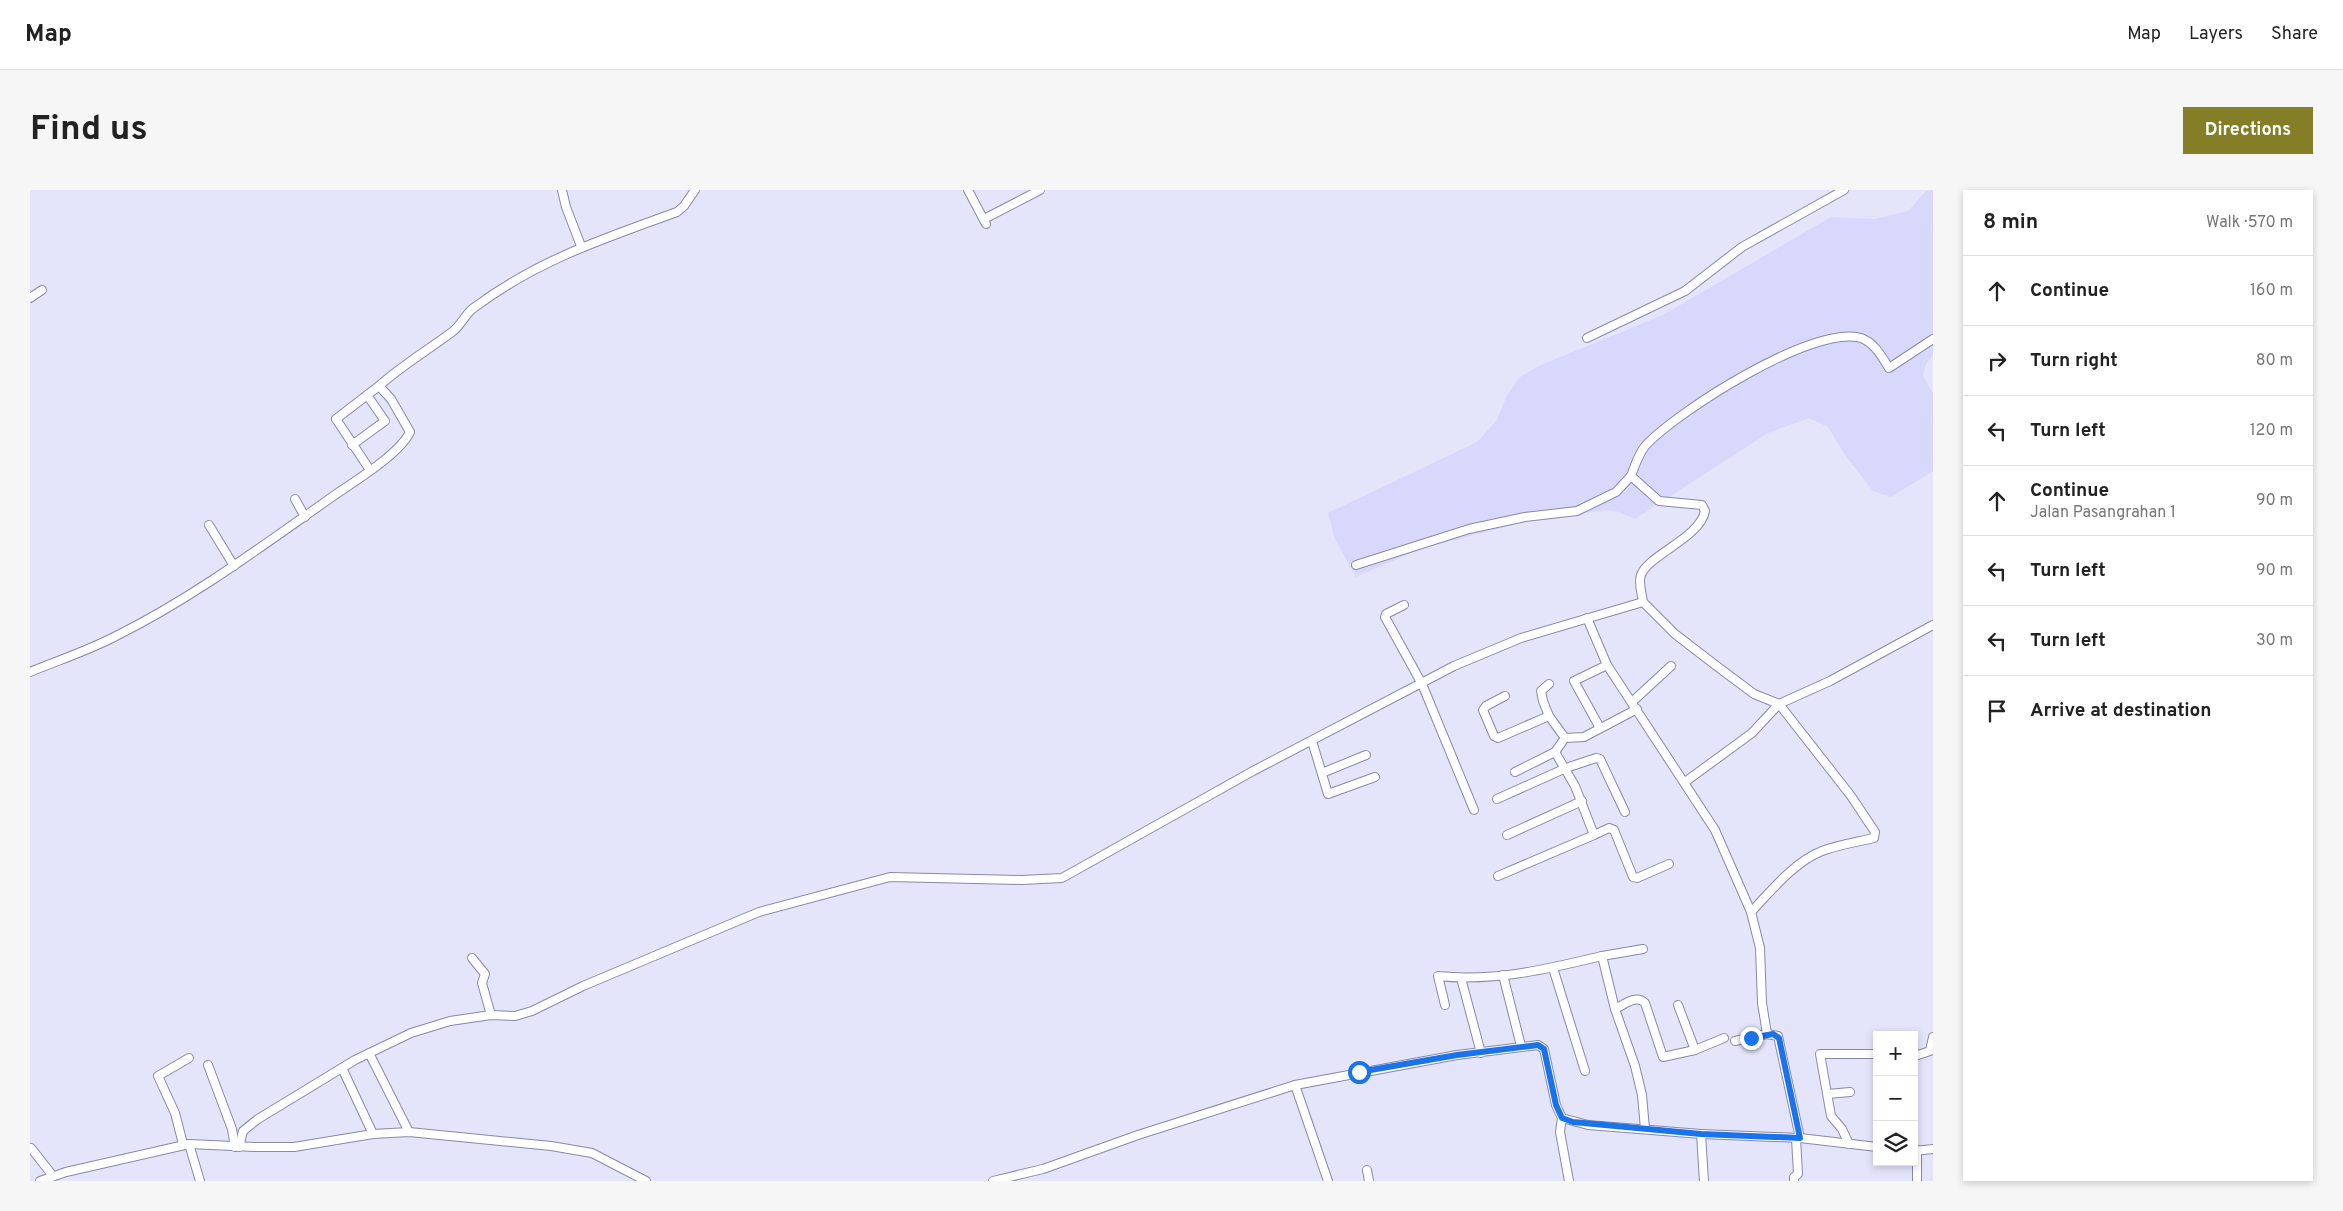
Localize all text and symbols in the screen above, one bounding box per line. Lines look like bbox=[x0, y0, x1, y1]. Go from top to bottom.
text: Map bbox=[25, 20, 72, 50]
text: Map bbox=[2127, 23, 2161, 46]
text: Layers bbox=[2189, 23, 2243, 46]
text: Share bbox=[2271, 23, 2318, 46]
button: Directions bbox=[2183, 107, 2313, 154]
text: Find us bbox=[30, 108, 148, 152]
text: 8 min bbox=[1983, 209, 2038, 236]
text: Walk · 570 m bbox=[2206, 213, 2293, 233]
icon: ahead bbox=[1983, 277, 2011, 305]
text: Continue bbox=[2030, 279, 2109, 303]
text: 160 m bbox=[2250, 281, 2293, 301]
icon: right bbox=[1983, 347, 2011, 375]
text: Turn right bbox=[2030, 349, 2118, 373]
text: 80 m bbox=[2256, 351, 2293, 371]
icon: left bbox=[1983, 417, 2011, 445]
text: Turn left bbox=[2030, 419, 2106, 443]
text: 120 m bbox=[2250, 421, 2293, 441]
text: Continue bbox=[2030, 479, 2109, 503]
icon: ahead bbox=[1983, 487, 2011, 515]
text: 90 m bbox=[2256, 491, 2293, 511]
text: Jalan Pasangrahan 1 bbox=[2030, 503, 2176, 523]
icon: left bbox=[1983, 557, 2011, 585]
text: Turn left bbox=[2030, 559, 2106, 583]
text: 90 m bbox=[2256, 561, 2293, 581]
icon: left bbox=[1983, 627, 2011, 655]
text: Turn left bbox=[2030, 629, 2106, 653]
text: 30 m bbox=[2256, 631, 2293, 651]
icon: arrive bbox=[1983, 697, 2011, 725]
text: Arrive at destination bbox=[2030, 699, 2211, 723]
route end bbox=[1740, 1027, 1763, 1050]
map controls bbox=[1873, 1031, 1918, 1166]
button: + bbox=[1873, 1031, 1918, 1076]
route start bbox=[1348, 1061, 1371, 1084]
button: − bbox=[1873, 1076, 1918, 1121]
button: layers bbox=[1873, 1121, 1918, 1166]

